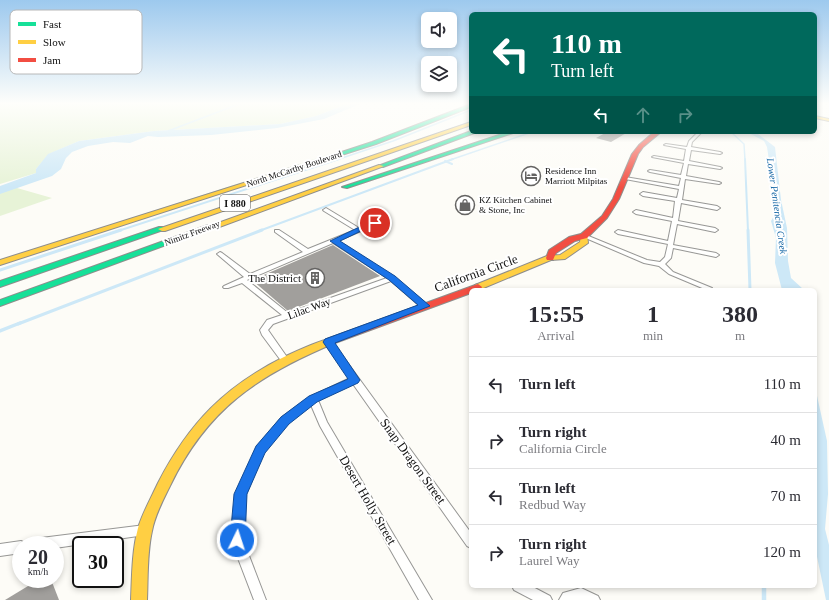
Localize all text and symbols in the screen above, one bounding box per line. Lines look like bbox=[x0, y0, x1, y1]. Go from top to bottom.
legend bbox=[10, 10, 142, 74]
map controls bbox=[421, 12, 457, 92]
button: sound bbox=[421, 12, 457, 48]
text: Fast bbox=[43, 18, 61, 30]
icon: left bbox=[485, 28, 537, 80]
text: 110 m bbox=[551, 28, 622, 59]
text: Slow bbox=[43, 36, 66, 48]
text: Jam bbox=[43, 54, 61, 66]
button: layers bbox=[421, 56, 457, 92]
text: Turn left bbox=[551, 61, 614, 81]
icon: left bbox=[590, 104, 612, 126]
icon: ahead bbox=[632, 104, 654, 126]
icon: right bbox=[674, 104, 696, 126]
street label: North McCarthy Boulevard bbox=[245, 149, 343, 189]
water label: Lower Penitencia Creek bbox=[765, 156, 789, 255]
hotel icon: Residence Inn Marriott Milpitas bbox=[520, 165, 542, 187]
place label: Residence Inn Marriott Milpitas bbox=[545, 166, 608, 186]
shop icon: KZ Kitchen Cabinet & Stone, Inc bbox=[454, 194, 476, 216]
road number: I 880 bbox=[220, 195, 250, 211]
place label: KZ Kitchen Cabinet & Stone, Inc bbox=[479, 195, 552, 215]
pin bbox=[358, 206, 392, 240]
icon: arrive bbox=[364, 212, 386, 234]
street label: Nimitz Freeway bbox=[163, 218, 222, 248]
street label: California Circle bbox=[432, 251, 520, 295]
building icon: The District bbox=[304, 267, 326, 289]
place label: The District bbox=[248, 272, 301, 284]
street label: Lilac Way bbox=[286, 294, 333, 321]
text: 15:55 bbox=[528, 301, 584, 327]
text: 1 bbox=[647, 301, 659, 327]
text: 380 bbox=[722, 301, 758, 327]
text: Arrival bbox=[537, 328, 575, 343]
text: min bbox=[643, 328, 663, 343]
text: m bbox=[735, 328, 745, 343]
icon: left bbox=[485, 374, 507, 396]
text: Turn left bbox=[519, 376, 576, 392]
text: 110 m bbox=[764, 376, 801, 392]
street label: Snap Dragon Street bbox=[377, 415, 449, 507]
text: Turn right bbox=[519, 424, 586, 440]
icon: right bbox=[485, 430, 507, 452]
text: 40 m bbox=[771, 432, 801, 448]
text: California Circle bbox=[519, 441, 607, 456]
street label: Desert Holly Street bbox=[336, 453, 400, 548]
text: Turn left bbox=[519, 480, 576, 496]
icon: left bbox=[485, 486, 507, 508]
text: 70 m bbox=[771, 488, 801, 504]
text: Redbud Way bbox=[519, 497, 586, 512]
position arrow bbox=[216, 519, 258, 561]
speed limit sign: 30 bbox=[72, 536, 124, 588]
text: Turn right bbox=[519, 536, 586, 552]
icon: right bbox=[485, 542, 507, 564]
text: 120 m bbox=[763, 544, 801, 560]
text: 20 bbox=[28, 546, 48, 568]
text: Laurel Way bbox=[519, 553, 579, 568]
text: km/h bbox=[28, 566, 48, 577]

